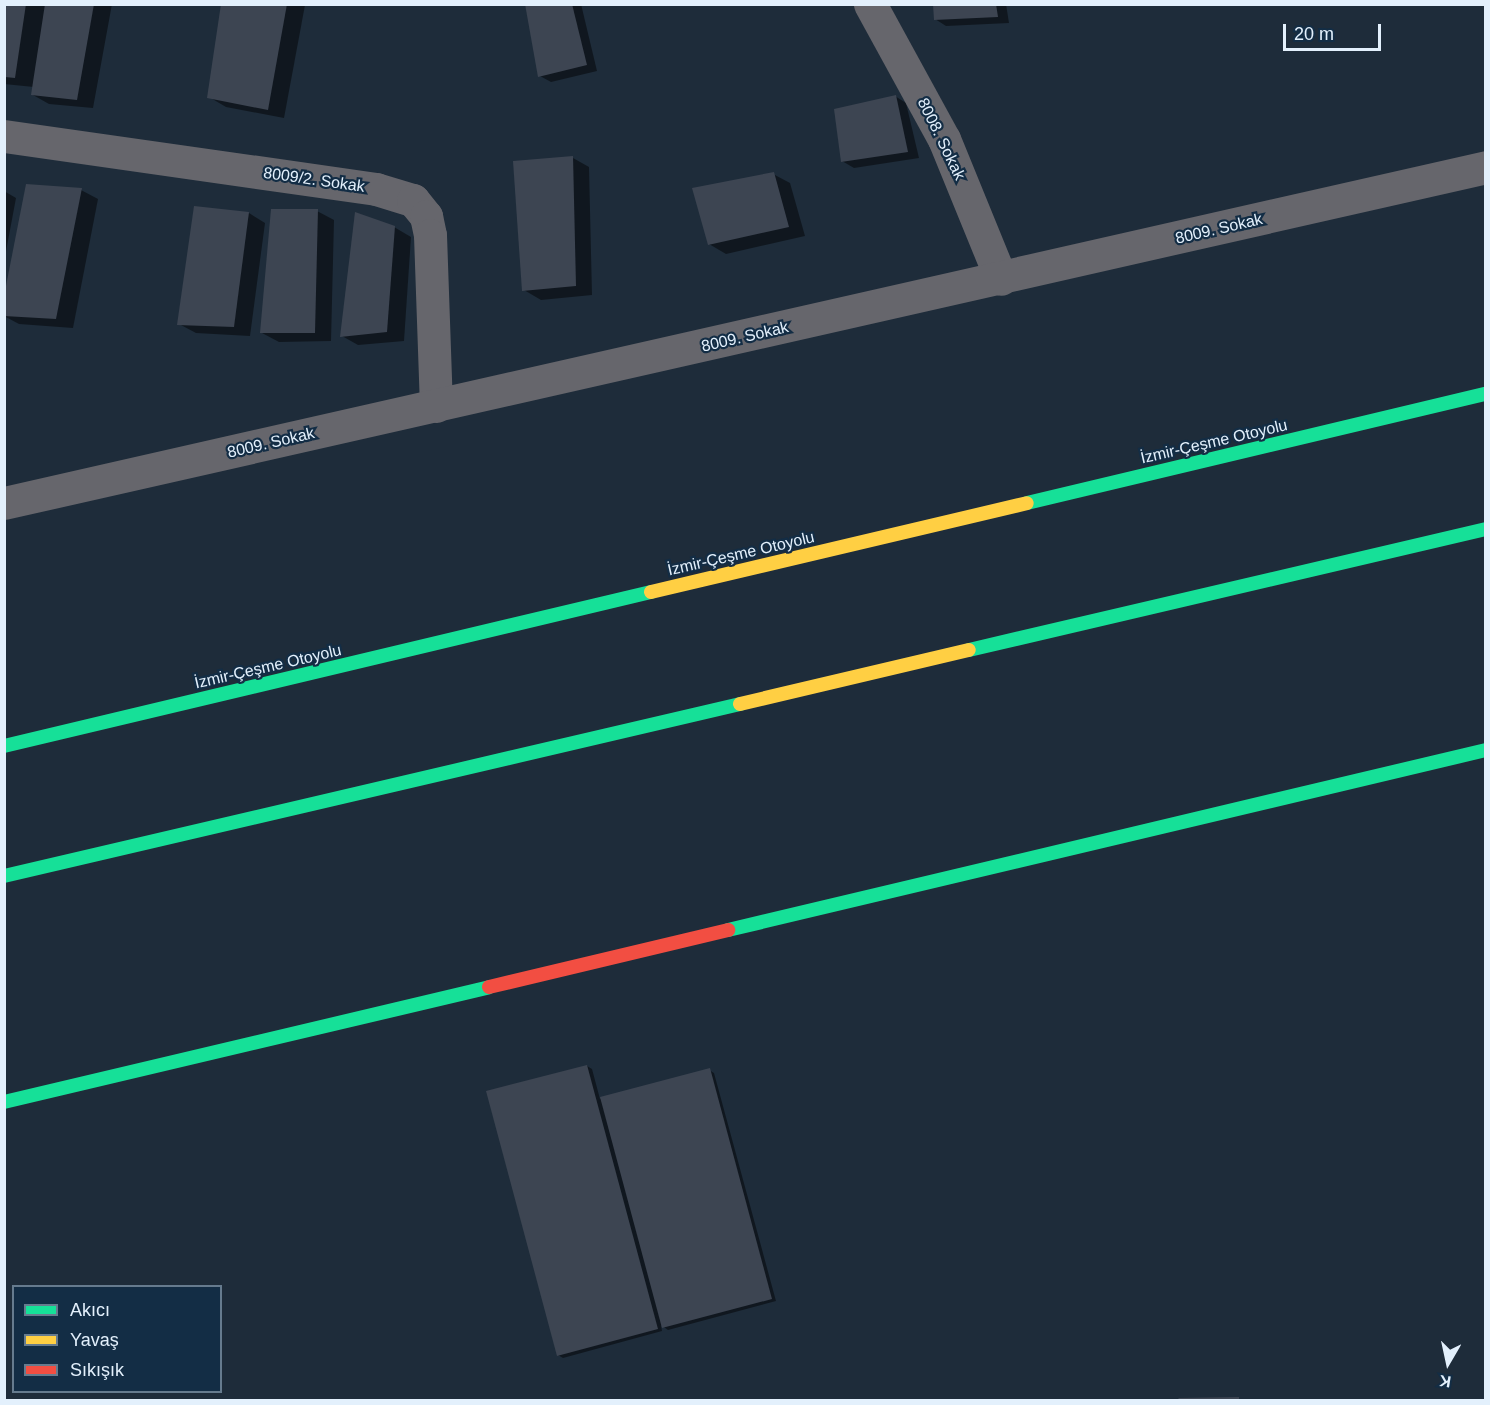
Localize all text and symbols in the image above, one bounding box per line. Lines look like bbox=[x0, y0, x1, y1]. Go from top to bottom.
scale bar bbox=[1286, 12, 1384, 50]
text: 20 m bbox=[1294, 24, 1334, 44]
street label: 8008. Sokak bbox=[913, 95, 969, 183]
street label: 8009/2. Sokak bbox=[262, 163, 366, 197]
street label: 8009. Sokak bbox=[1174, 210, 1264, 248]
street label: 8009. Sokak bbox=[700, 318, 790, 356]
street label: İzmir-Çeşme Otoyolu bbox=[1139, 416, 1289, 468]
street label: 8009. Sokak bbox=[226, 424, 316, 462]
street label: İzmir-Çeşme Otoyolu bbox=[666, 528, 816, 580]
street label: İzmir-Çeşme Otoyolu bbox=[193, 641, 343, 693]
legend bbox=[12, 1285, 222, 1393]
text: Akıcı bbox=[70, 1300, 110, 1320]
text: Yavaş bbox=[70, 1330, 119, 1350]
north arrow bbox=[1418, 1333, 1478, 1393]
text: Sıkışık bbox=[70, 1360, 124, 1380]
text: K bbox=[1438, 1372, 1452, 1391]

